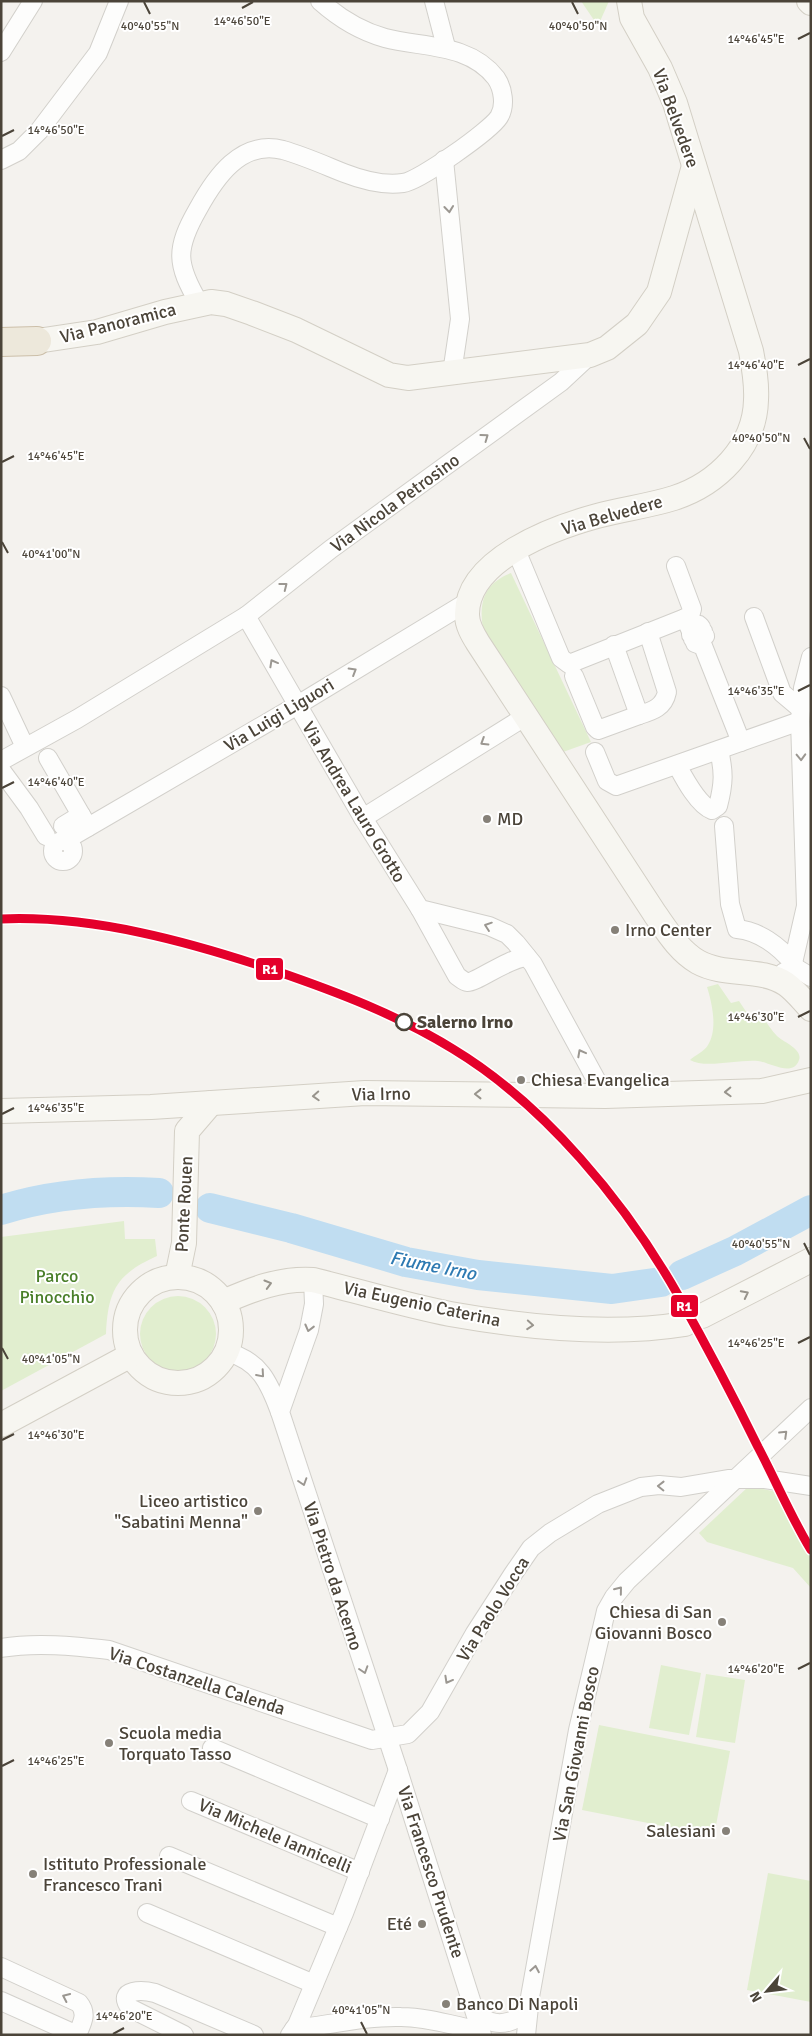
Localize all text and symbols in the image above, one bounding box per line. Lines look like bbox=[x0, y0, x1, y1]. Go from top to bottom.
text: 14°46'50"E bbox=[213, 14, 271, 29]
text: 40°40'55"N bbox=[121, 19, 179, 34]
text: 40°40'50"N bbox=[549, 19, 607, 34]
text: 14°46'45"E bbox=[727, 32, 785, 47]
street label: Via Belvedere bbox=[648, 65, 704, 171]
text: 14°46'50"E bbox=[27, 123, 85, 138]
one-way arrow bbox=[443, 205, 454, 213]
street label: Via Panoramica bbox=[58, 298, 178, 348]
text: 14°46'40"E bbox=[727, 358, 785, 373]
text: 40°40'50"N bbox=[732, 431, 790, 446]
one-way arrow bbox=[479, 434, 489, 443]
text: 14°46'45"E bbox=[27, 449, 85, 464]
street label: Via Nicola Petrosino bbox=[326, 449, 464, 557]
street label: Via Belvedere bbox=[559, 490, 665, 540]
text: 40°41'00"N bbox=[22, 547, 80, 562]
one-way arrow bbox=[278, 583, 287, 591]
one-way arrow bbox=[269, 660, 279, 669]
one-way arrow bbox=[348, 668, 357, 678]
street label: Via Luigi Liguori bbox=[220, 673, 338, 757]
text: 14°46'35"E bbox=[727, 684, 785, 699]
street label: Via Andrea Lauro Grotto bbox=[297, 718, 411, 886]
one-way arrow bbox=[481, 736, 490, 746]
one-way arrow bbox=[795, 753, 806, 761]
text: 14°46'40"E bbox=[27, 775, 85, 790]
place label: MD bbox=[497, 808, 523, 830]
marker: MD bbox=[481, 813, 493, 825]
place label: Irno Center bbox=[625, 919, 712, 941]
one-way arrow bbox=[484, 922, 492, 932]
marker: Irno Center bbox=[609, 924, 621, 936]
line badge: R1 bbox=[255, 957, 284, 981]
text: R1 bbox=[262, 961, 279, 978]
text: 14°46'30"E bbox=[727, 1010, 785, 1025]
place label: Salerno Irno bbox=[417, 1011, 513, 1033]
marker: Salerno Irno bbox=[395, 1013, 413, 1031]
one-way arrow bbox=[578, 1050, 588, 1059]
place label: Chiesa Evangelica bbox=[531, 1069, 670, 1091]
marker: Chiesa Evangelica bbox=[515, 1074, 527, 1086]
street label: Via Irno bbox=[351, 1082, 411, 1106]
one-way arrow bbox=[724, 1086, 732, 1097]
one-way arrow bbox=[474, 1089, 482, 1099]
one-way arrow bbox=[312, 1091, 320, 1102]
text: 14°46'35"E bbox=[27, 1101, 85, 1116]
street label: Ponte Rouen bbox=[170, 1155, 198, 1253]
text: 40°40'55"N bbox=[732, 1237, 790, 1252]
water label: Fiume Irno bbox=[388, 1246, 479, 1286]
park label: Parco Pinocchio bbox=[19, 1265, 95, 1308]
street label: Via Eugenio Caterina bbox=[341, 1277, 503, 1331]
one-way arrow bbox=[264, 1280, 272, 1290]
one-way arrow bbox=[740, 1290, 749, 1300]
line badge: R1 bbox=[670, 1294, 699, 1318]
text: R1 bbox=[676, 1298, 693, 1315]
one-way arrow bbox=[527, 1319, 535, 1330]
one-way arrow bbox=[304, 1324, 315, 1333]
text: 14°46'25"E bbox=[727, 1336, 785, 1351]
text: 40°41'05"N bbox=[22, 1352, 80, 1367]
one-way arrow bbox=[256, 1368, 264, 1377]
text: 14°46'30"E bbox=[27, 1428, 85, 1443]
one-way arrow bbox=[778, 1431, 787, 1440]
one-way arrow bbox=[298, 1478, 308, 1486]
one-way arrow bbox=[657, 1481, 665, 1491]
place label: Liceo artistico "Sabatini Menna" bbox=[114, 1490, 248, 1533]
street label: Via Pietro da Acerno bbox=[299, 1499, 367, 1653]
marker: Liceo artistico "Sabatini Menna" bbox=[252, 1505, 264, 1517]
street label: Via Paolo Vocca bbox=[452, 1552, 534, 1666]
one-way arrow bbox=[614, 1587, 622, 1596]
place label: Chiesa di San Giovanni Bosco bbox=[595, 1601, 712, 1644]
marker: Chiesa di San Giovanni Bosco bbox=[716, 1616, 728, 1628]
street label: Via Costanzella Calenda bbox=[106, 1642, 288, 1720]
text: 14°46'20"E bbox=[727, 1662, 785, 1677]
street label: Via San Giovanni Bosco bbox=[548, 1664, 604, 1844]
one-way arrow bbox=[358, 1666, 368, 1674]
one-way arrow bbox=[445, 1674, 455, 1683]
place label: Scuola media Torquato Tasso bbox=[119, 1722, 232, 1765]
marker: Scuola media Torquato Tasso bbox=[103, 1737, 115, 1749]
text: 14°46'25"E bbox=[27, 1754, 85, 1769]
street label: Via Francesco Prudente bbox=[393, 1783, 469, 1961]
street label: Via Michele Iannicelli bbox=[195, 1794, 355, 1878]
place label: Salesiani bbox=[646, 1820, 716, 1842]
marker: Salesiani bbox=[720, 1825, 732, 1837]
place label: Istituto Professionale Francesco Trani bbox=[43, 1853, 206, 1896]
marker: Istituto Professionale Francesco Trani bbox=[27, 1868, 39, 1880]
place label: Eté bbox=[387, 1913, 412, 1935]
marker: Eté bbox=[416, 1918, 428, 1930]
one-way arrow bbox=[530, 1965, 540, 1974]
north arrow bbox=[742, 1966, 792, 2016]
text: N bbox=[746, 1989, 766, 2005]
one-way arrow bbox=[62, 1993, 71, 2004]
place label: Banco Di Napoli bbox=[456, 1993, 578, 2015]
marker: Banco Di Napoli bbox=[440, 1998, 452, 2010]
text: 40°41'05"N bbox=[332, 2003, 390, 2018]
text: 14°46'20"E bbox=[95, 2009, 153, 2024]

